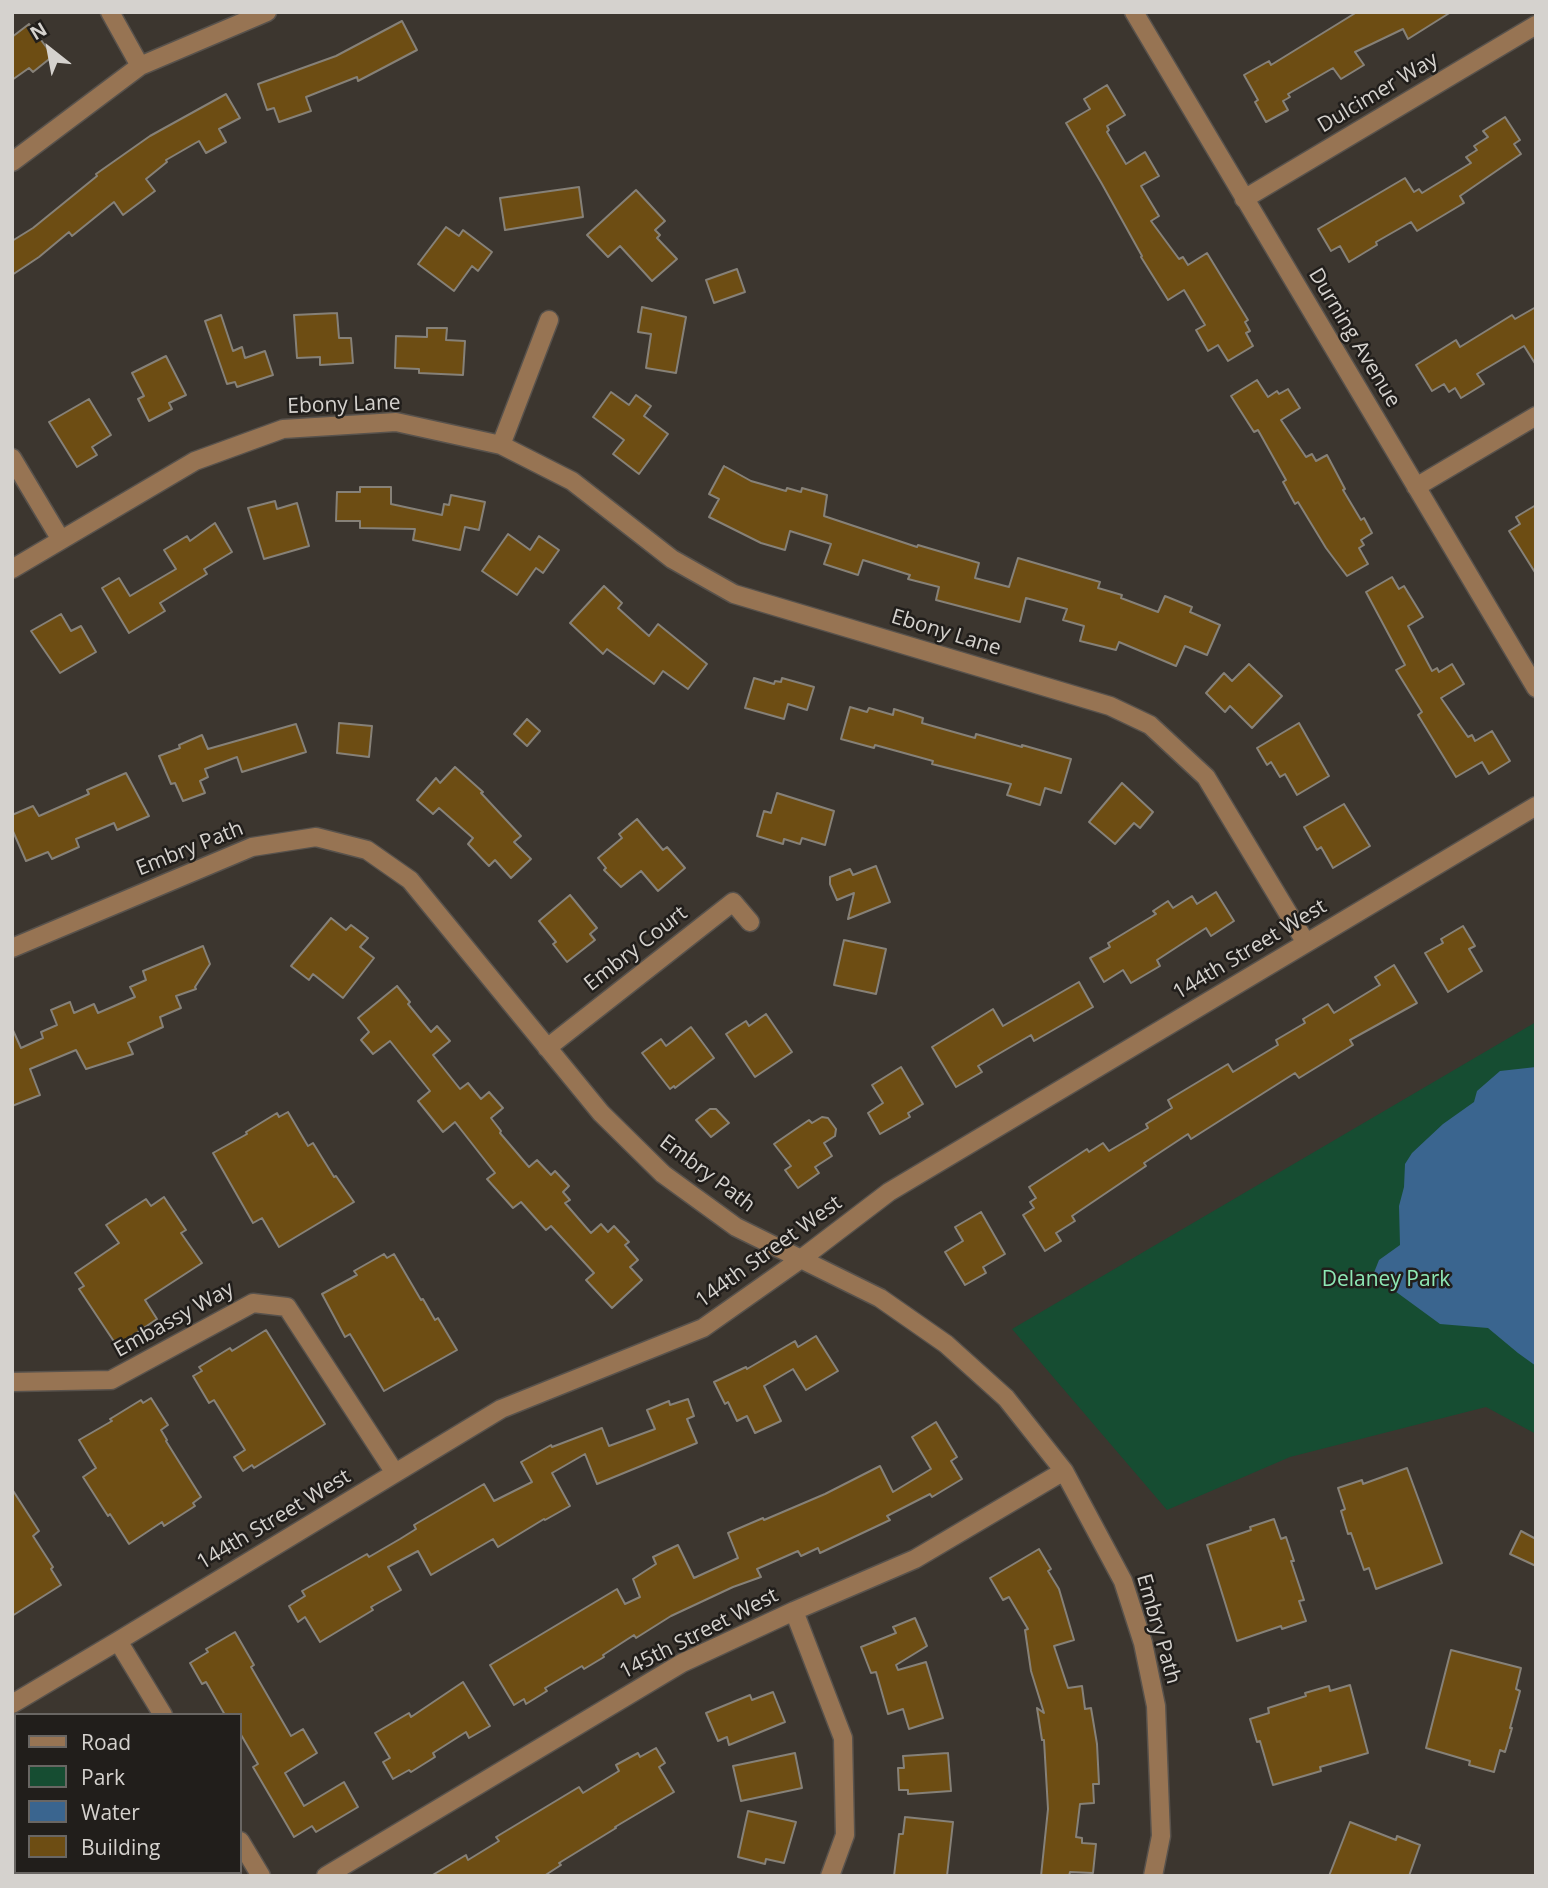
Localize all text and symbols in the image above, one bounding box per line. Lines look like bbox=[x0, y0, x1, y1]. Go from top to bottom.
north arrow bbox=[14, 14, 84, 84]
text: N bbox=[25, 16, 51, 46]
street label: Dulcimer Way bbox=[1313, 47, 1443, 139]
street label: Durning Avenue bbox=[1303, 264, 1405, 412]
street label: Ebony Lane bbox=[287, 390, 401, 420]
street label: Ebony Lane bbox=[888, 604, 1004, 662]
street label: Embry Path bbox=[133, 816, 247, 882]
street label: 144th Street West bbox=[1169, 894, 1331, 1006]
street label: Embry Court bbox=[580, 901, 692, 997]
street label: Embry Path bbox=[654, 1130, 760, 1218]
street label: 144th Street West bbox=[691, 1190, 847, 1314]
park label: Delaney Park bbox=[1322, 1267, 1450, 1293]
street label: Embassy Way bbox=[110, 1277, 238, 1363]
street label: 144th Street West bbox=[193, 1464, 355, 1576]
street label: Embry Path bbox=[1130, 1571, 1186, 1687]
street label: 145th Street West bbox=[615, 1583, 783, 1685]
legend bbox=[14, 1713, 242, 1874]
text: Road bbox=[81, 1728, 131, 1756]
text: Park bbox=[81, 1763, 125, 1791]
text: Water bbox=[81, 1798, 140, 1826]
text: Building bbox=[81, 1833, 160, 1861]

